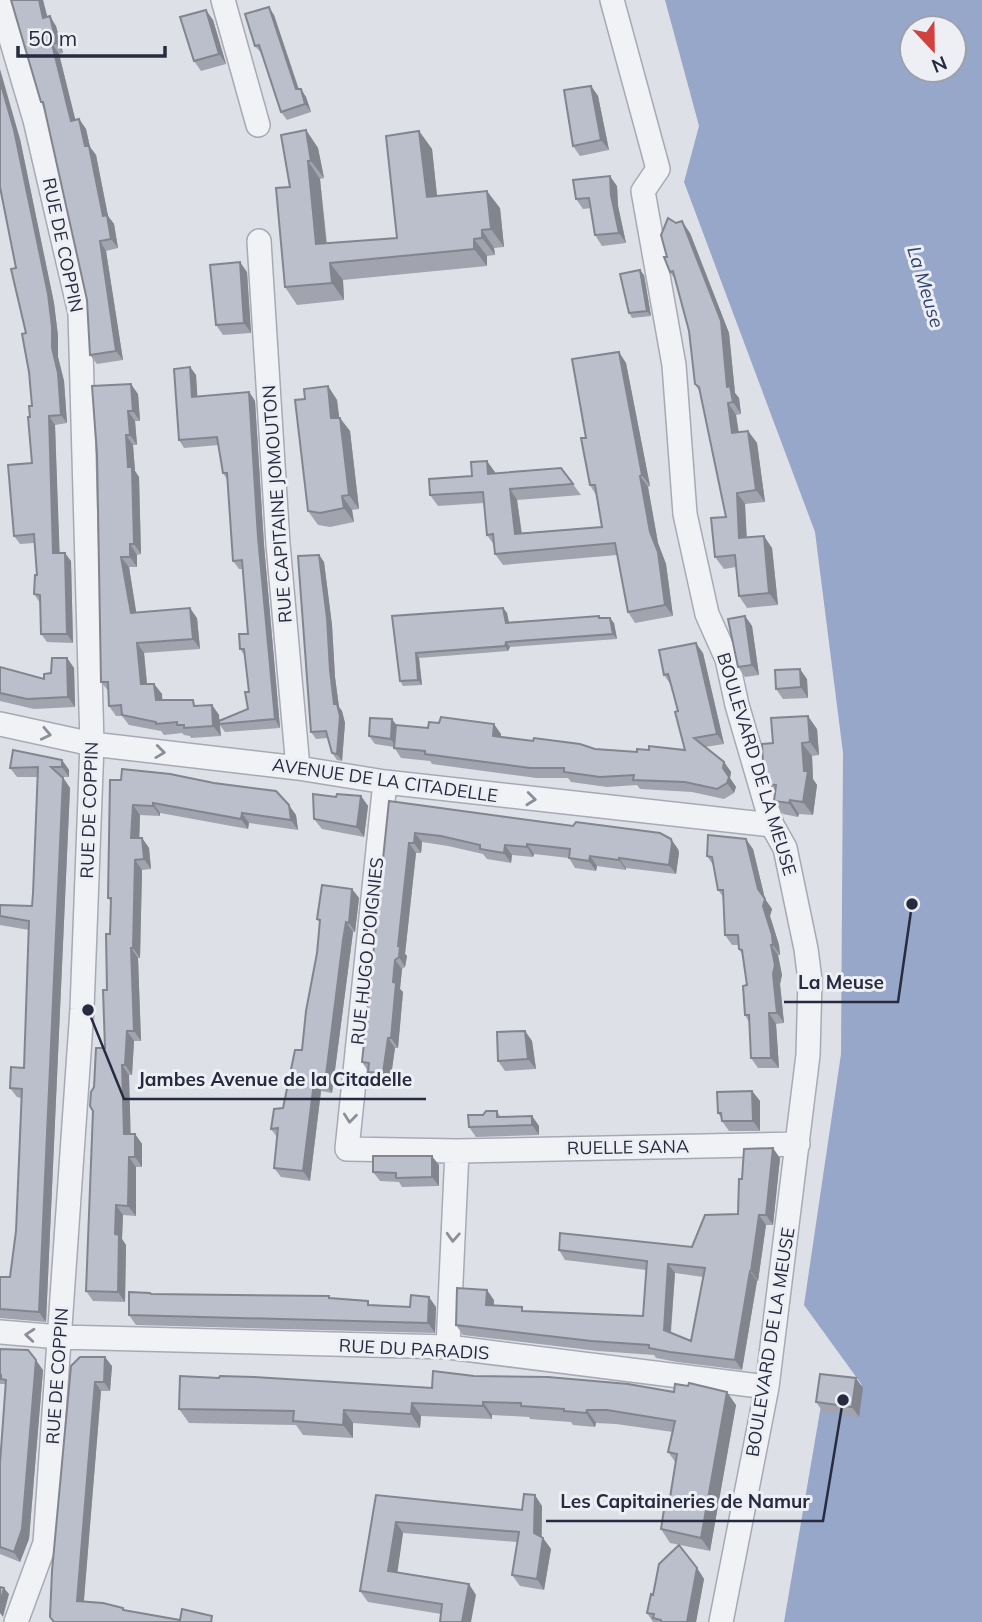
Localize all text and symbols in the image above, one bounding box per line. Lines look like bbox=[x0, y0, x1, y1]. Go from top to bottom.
scale bar bbox=[18, 14, 164, 58]
north arrow bbox=[898, 14, 968, 84]
text: 50 m bbox=[28, 25, 77, 51]
text: N bbox=[928, 51, 951, 79]
street label: RUE DE COPPIN bbox=[38, 176, 88, 314]
water label: La Meuse bbox=[902, 243, 950, 331]
street label: RUE CAPITAINE JOMOUTON bbox=[257, 384, 297, 624]
street label: BOULEVARD DE LA MEUSE bbox=[712, 650, 802, 878]
one-way arrow bbox=[40, 725, 52, 740]
street label: RUE DE COPPIN bbox=[75, 741, 103, 879]
one-way arrow bbox=[154, 744, 166, 759]
street label: AVENUE DE LA CITADELLE bbox=[271, 753, 499, 807]
one-way arrow bbox=[526, 791, 537, 806]
street label: RUE HUGO D'OIGNIES bbox=[346, 856, 388, 1046]
callout: La Meuse bbox=[784, 962, 898, 1002]
text: La Meuse bbox=[798, 970, 884, 994]
callout: Jambes Avenue de la Citadelle bbox=[124, 1059, 426, 1099]
text: Jambes Avenue de la Citadelle bbox=[138, 1067, 412, 1091]
one-way arrow bbox=[343, 1113, 358, 1124]
street label: RUELLE SANA bbox=[567, 1134, 689, 1160]
street label: BOULEVARD DE LA MEUSE bbox=[740, 1226, 800, 1458]
one-way arrow bbox=[446, 1232, 461, 1243]
street label: RUE DE COPPIN bbox=[41, 1307, 73, 1445]
one-way arrow bbox=[24, 1328, 35, 1343]
street label: RUE DU PARADIS bbox=[338, 1334, 490, 1364]
callout: Les Capitaineries de Namur bbox=[546, 1481, 823, 1521]
text: Les Capitaineries de Namur bbox=[560, 1489, 810, 1513]

